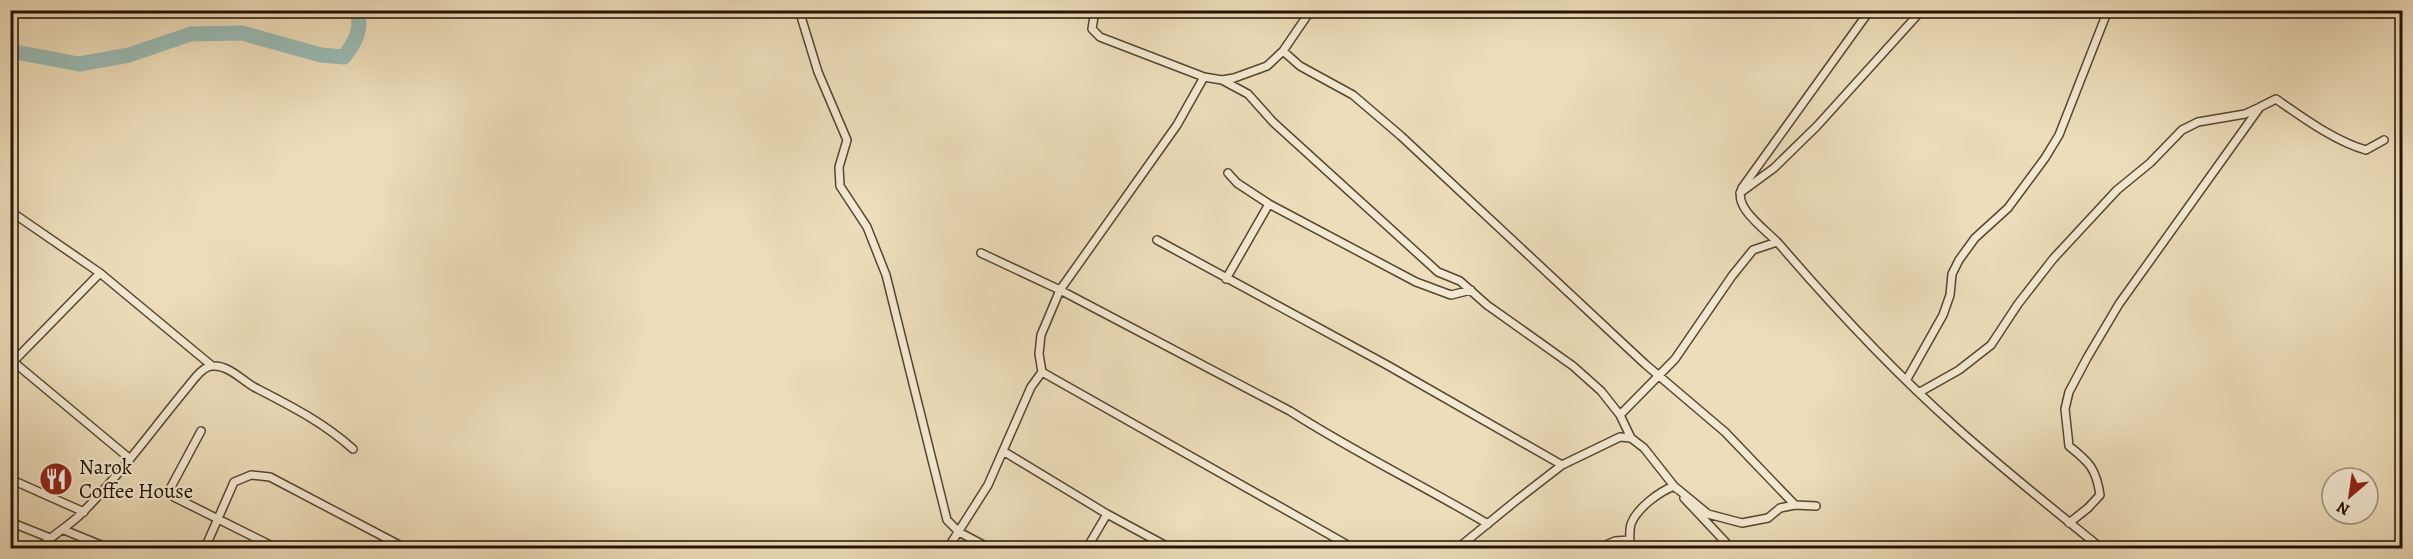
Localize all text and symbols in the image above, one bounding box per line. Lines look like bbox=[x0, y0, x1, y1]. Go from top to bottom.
place label: Narok Coffee House bbox=[79, 453, 193, 505]
restaurant icon: Narok Coffee House bbox=[38, 461, 74, 497]
north arrow bbox=[2320, 466, 2380, 526]
text: N bbox=[2332, 496, 2354, 521]

